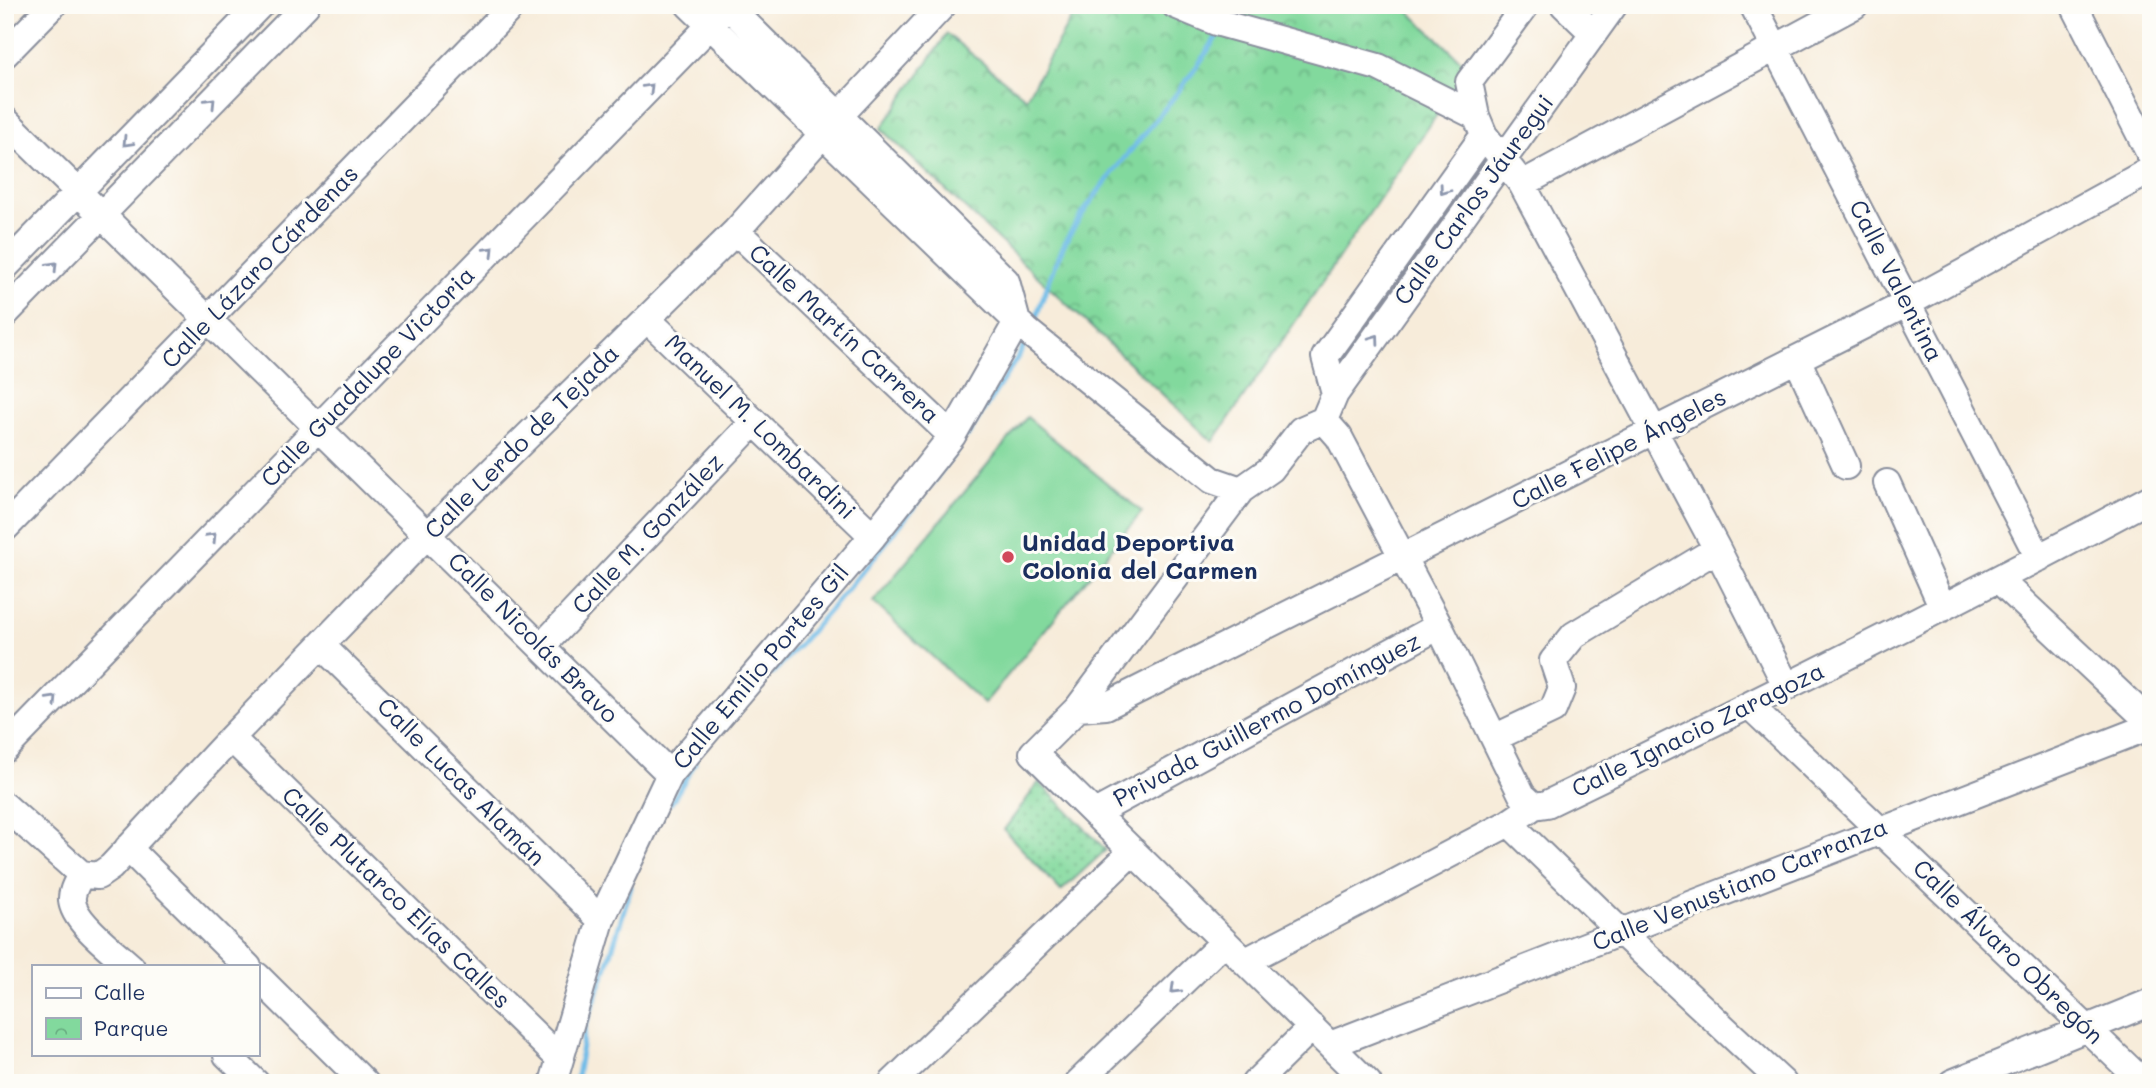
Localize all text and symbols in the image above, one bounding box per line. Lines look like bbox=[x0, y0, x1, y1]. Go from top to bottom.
one-way arrow bbox=[641, 84, 654, 97]
street label: Calle Carlos Jáuregui bbox=[1386, 88, 1560, 311]
one-way arrow bbox=[203, 98, 216, 111]
one-way arrow bbox=[123, 134, 136, 147]
street label: Calle Lázaro Cárdenas bbox=[154, 158, 364, 374]
one-way arrow bbox=[1440, 182, 1453, 195]
street label: Calle Valentina bbox=[1843, 194, 1951, 366]
street label: Calle Martín Carrera bbox=[743, 236, 947, 429]
one-way arrow bbox=[482, 247, 495, 260]
street label: Calle Guadalupe Victoria bbox=[253, 259, 481, 493]
one-way arrow bbox=[44, 261, 57, 274]
street label: Manuel M. Lombardini bbox=[659, 326, 863, 525]
one-way arrow bbox=[1367, 334, 1379, 347]
street label: Calle Lerdo de Tejada bbox=[417, 337, 625, 545]
street label: Calle Felipe Ángeles bbox=[1506, 380, 1731, 515]
street label: Calle M. González bbox=[564, 446, 729, 620]
place label: Unidad Deportiva Colonia del Carmen bbox=[1022, 526, 1258, 585]
one-way arrow bbox=[204, 533, 216, 545]
street label: Calle Nicolás Bravo bbox=[442, 545, 626, 729]
marker: Unidad Deportiva Colonia del Carmen bbox=[1000, 549, 1016, 565]
street label: Calle Emilio Portes Gil bbox=[665, 557, 855, 775]
street label: Privada Guillermo Domínguez bbox=[1107, 624, 1425, 813]
street label: Calle Ignacio Zaragoza bbox=[1566, 654, 1829, 803]
street label: Calle Lucas Alamán bbox=[371, 690, 553, 872]
one-way arrow bbox=[45, 696, 57, 708]
street label: Calle Plutarco Elías Calles bbox=[276, 779, 518, 1014]
street label: Calle Venustiano Carranza bbox=[1587, 810, 1892, 957]
street label: Calle Álvaro Obregón bbox=[1907, 852, 2111, 1050]
legend bbox=[32, 965, 259, 1056]
text: Calle bbox=[94, 978, 146, 1005]
one-way arrow bbox=[1170, 980, 1183, 993]
text: Parque bbox=[94, 1014, 168, 1041]

